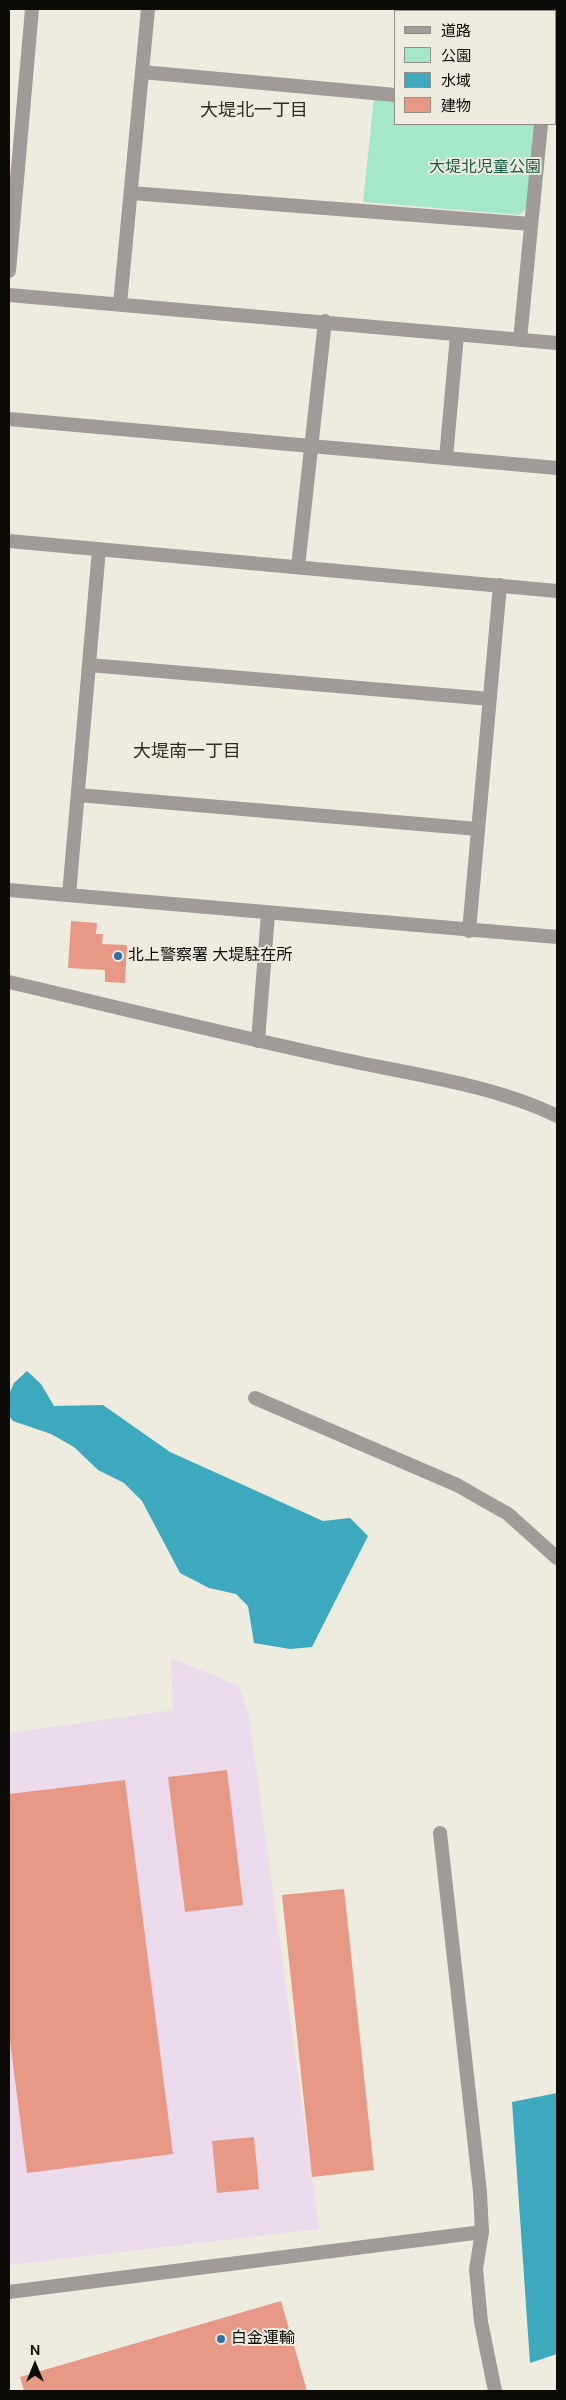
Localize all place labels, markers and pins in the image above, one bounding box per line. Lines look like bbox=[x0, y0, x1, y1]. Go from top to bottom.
place label: 北上警察署 大堤駐在所 bbox=[128, 946, 292, 966]
marker: 北上警察署 大堤駐在所 bbox=[112, 950, 124, 962]
place label: 白金運輸 bbox=[231, 2329, 295, 2349]
marker: 白金運輸 bbox=[215, 2333, 227, 2345]

